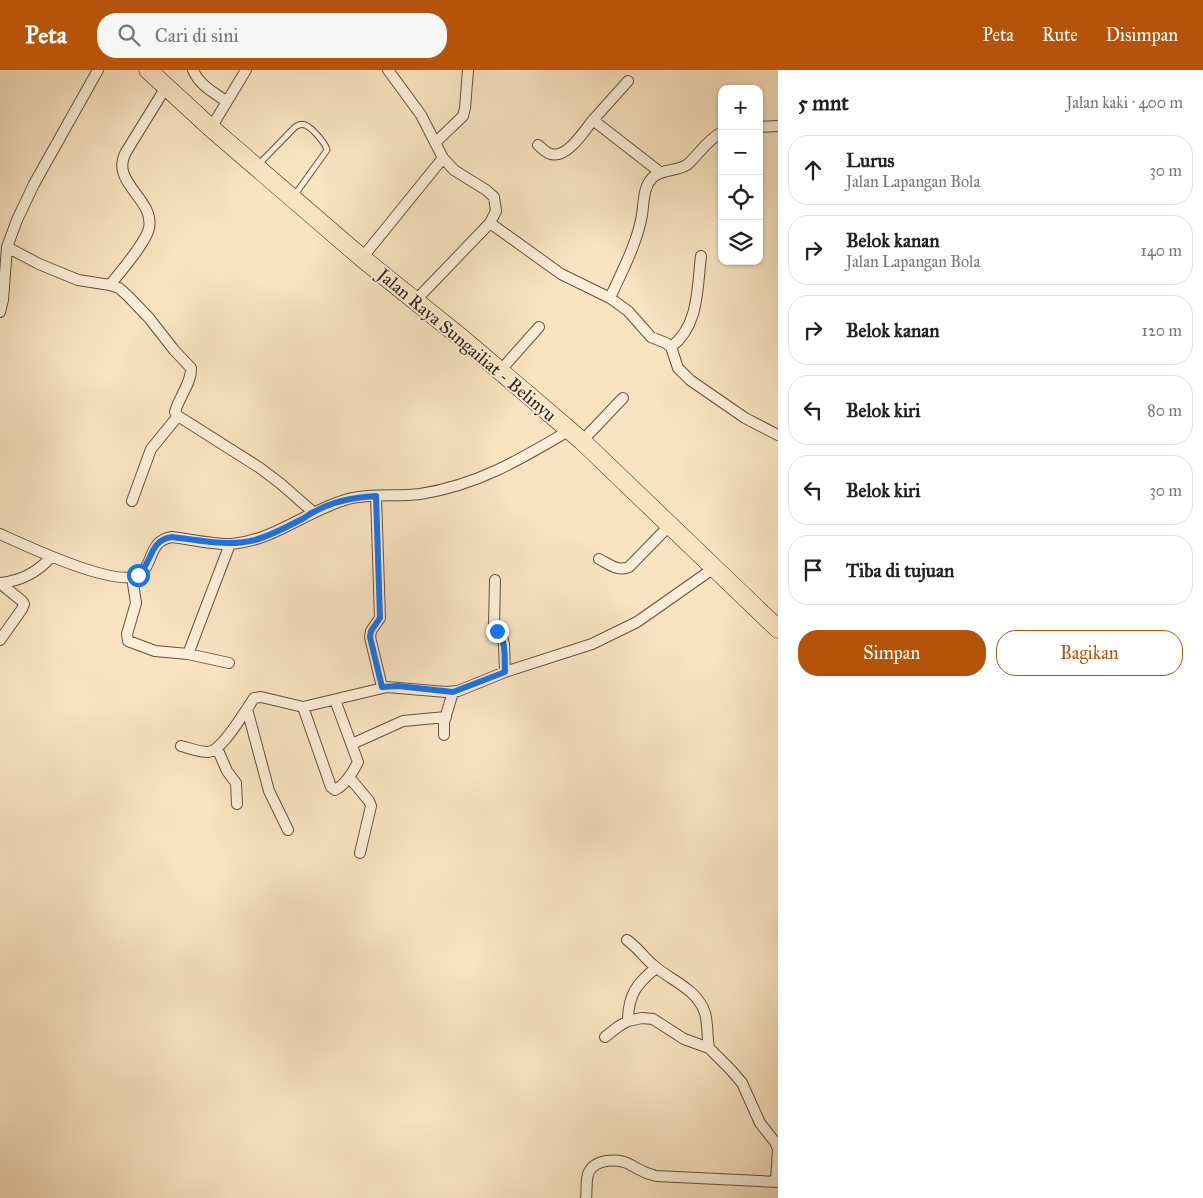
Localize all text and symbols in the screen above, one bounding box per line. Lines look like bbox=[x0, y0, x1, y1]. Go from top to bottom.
search box bbox=[97, 13, 447, 58]
text: Peta bbox=[25, 20, 67, 50]
icon: search bbox=[115, 21, 143, 49]
text: Cari di sini bbox=[155, 24, 239, 47]
text: Peta bbox=[983, 24, 1014, 46]
text: Rute bbox=[1042, 24, 1078, 46]
text: Disimpan bbox=[1106, 24, 1178, 46]
map controls bbox=[718, 85, 763, 265]
button: + bbox=[718, 85, 763, 130]
text: 5 mnt bbox=[798, 90, 849, 116]
text: Jalan kaki · 400 m bbox=[1066, 93, 1183, 112]
button: − bbox=[718, 130, 763, 175]
text: Lurus bbox=[846, 149, 894, 172]
icon: ahead bbox=[799, 156, 827, 184]
text: 30 m bbox=[1149, 161, 1182, 180]
text: Jalan Lapangan Bola bbox=[846, 172, 980, 191]
button: locate bbox=[718, 175, 763, 220]
button: layers bbox=[718, 220, 763, 265]
text: Belok kanan bbox=[846, 229, 940, 252]
icon: right bbox=[799, 236, 827, 264]
text: 140 m bbox=[1141, 241, 1182, 260]
text: Jalan Lapangan Bola bbox=[846, 252, 980, 271]
street label: Jalan Raya Sungailiat - Belinyu bbox=[371, 262, 561, 427]
icon: right bbox=[799, 316, 827, 344]
text: Belok kanan bbox=[846, 319, 940, 342]
text: 120 m bbox=[1142, 321, 1182, 340]
icon: left bbox=[799, 396, 827, 424]
text: Belok kiri bbox=[846, 399, 920, 422]
text: 80 m bbox=[1147, 401, 1182, 420]
icon: left bbox=[799, 476, 827, 504]
text: Belok kiri bbox=[846, 479, 920, 502]
text: 30 m bbox=[1149, 481, 1182, 500]
icon: arrive bbox=[799, 556, 827, 584]
text: Tiba di tujuan bbox=[846, 559, 954, 582]
route start bbox=[127, 564, 150, 587]
route end bbox=[486, 620, 509, 643]
button: Simpan bbox=[798, 630, 986, 676]
button: Bagikan bbox=[996, 630, 1183, 676]

